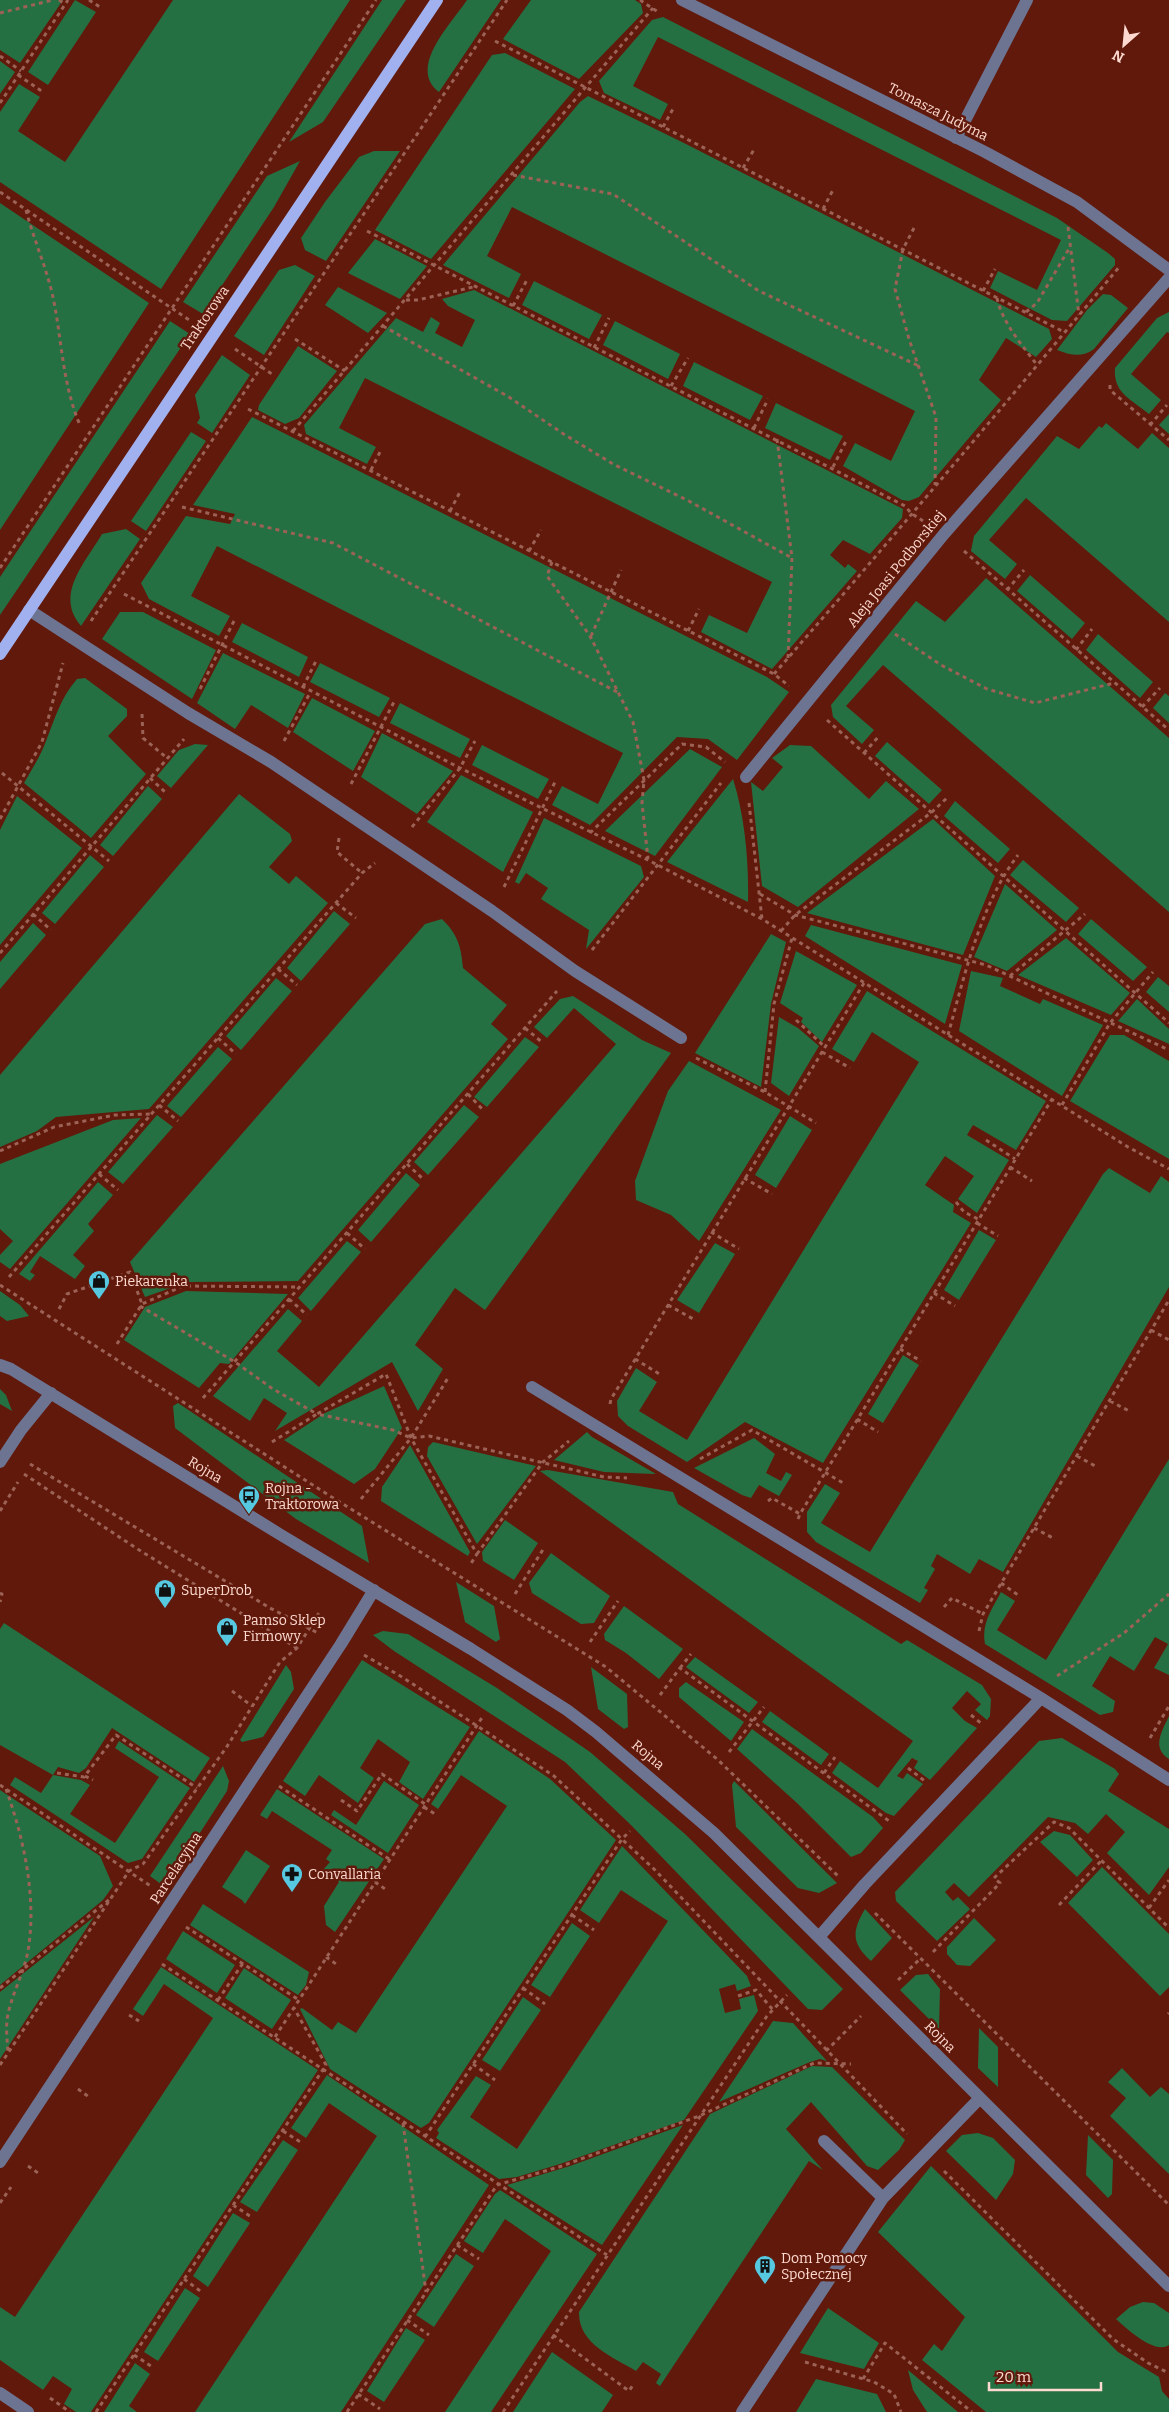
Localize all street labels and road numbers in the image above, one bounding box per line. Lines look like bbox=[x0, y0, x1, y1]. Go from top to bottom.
street label: Tomasza Judyma bbox=[885, 79, 991, 145]
street label: Traktorowa bbox=[177, 282, 233, 353]
street label: Aleja Joasi Podborskiej bbox=[844, 507, 948, 631]
street label: Rojna bbox=[185, 1453, 226, 1487]
street label: Rojna bbox=[628, 1737, 668, 1774]
street label: Parcelacyjna bbox=[147, 1829, 206, 1907]
street label: Rojna bbox=[921, 2018, 959, 2056]

